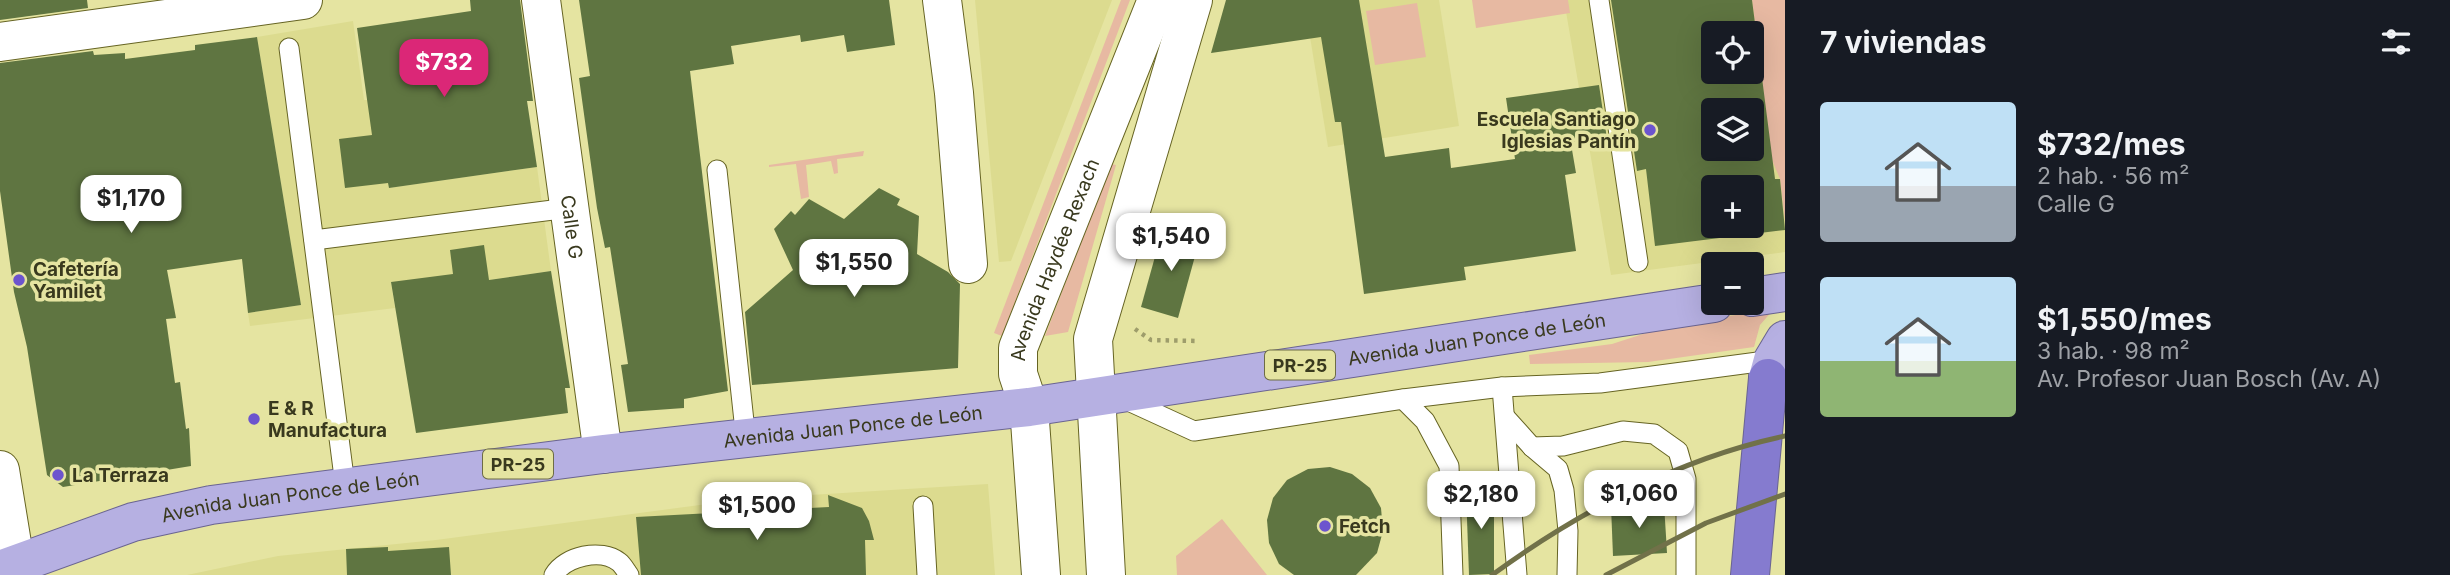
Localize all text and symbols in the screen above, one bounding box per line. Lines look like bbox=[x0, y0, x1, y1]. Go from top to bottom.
map controls bbox=[1701, 21, 1764, 315]
button: locate bbox=[1701, 21, 1764, 84]
icon: filters bbox=[2377, 23, 2415, 61]
text: 7 viviendas bbox=[1820, 24, 1986, 60]
pin: $732 bbox=[403, 40, 485, 99]
text: $732 bbox=[415, 48, 473, 76]
button: layers bbox=[1701, 98, 1764, 161]
place label: Escuela Santiago Iglesias Pantín bbox=[1477, 108, 1636, 153]
marker: Escuela Santiago Iglesias Pantín bbox=[1642, 122, 1658, 138]
text: $732/mes bbox=[2037, 126, 2186, 162]
icon: home bbox=[1876, 130, 1960, 214]
street label: Avenida Haydée Rexach bbox=[1007, 155, 1104, 361]
text: 2 hab. · 56 m² bbox=[2037, 162, 2189, 190]
button: + bbox=[1701, 175, 1764, 238]
pin: $1,170 bbox=[74, 176, 188, 235]
text: $1,170 bbox=[96, 184, 166, 212]
text: Calle G bbox=[2037, 190, 2115, 218]
street label: Calle G bbox=[556, 193, 588, 260]
pin: $1,540 bbox=[1114, 214, 1228, 273]
text: $1,540 bbox=[1132, 222, 1210, 250]
pin: $1,550 bbox=[797, 240, 911, 299]
text: $1,550 bbox=[815, 248, 893, 276]
button: − bbox=[1701, 252, 1764, 315]
place label: Cafetería Yamilet bbox=[33, 258, 119, 303]
marker: Cafetería Yamilet bbox=[11, 272, 27, 288]
text: $1,550/mes bbox=[2037, 301, 2212, 337]
icon: home bbox=[1876, 305, 1960, 389]
street label: Avenida Juan Ponce de León bbox=[1346, 308, 1607, 370]
text: 3 hab. · 98 m² bbox=[2037, 337, 2190, 365]
road number: PR-25 bbox=[1265, 351, 1335, 380]
text: Av. Profesor Juan Bosch (Av. A) bbox=[2037, 365, 2381, 393]
place label: E & R Manufactura bbox=[268, 397, 387, 442]
street label: Avenida Juan Ponce de León bbox=[722, 401, 984, 452]
marker: E & R Manufactura bbox=[246, 411, 262, 427]
road number: PR-25 bbox=[483, 450, 553, 478]
place label: La Terraza bbox=[72, 464, 169, 487]
street label: Avenida Juan Ponce de León bbox=[159, 466, 421, 527]
marker: La Terraza bbox=[50, 467, 66, 483]
pin: $1,060 bbox=[1582, 470, 1696, 530]
pin: $2,180 bbox=[1424, 472, 1538, 531]
text: $1,060 bbox=[1600, 479, 1678, 507]
text: $2,180 bbox=[1443, 480, 1519, 508]
pin: $1,500 bbox=[700, 482, 814, 542]
text: $1,500 bbox=[718, 491, 796, 519]
place label: Fetch bbox=[1339, 515, 1391, 538]
marker: Fetch bbox=[1317, 518, 1333, 534]

